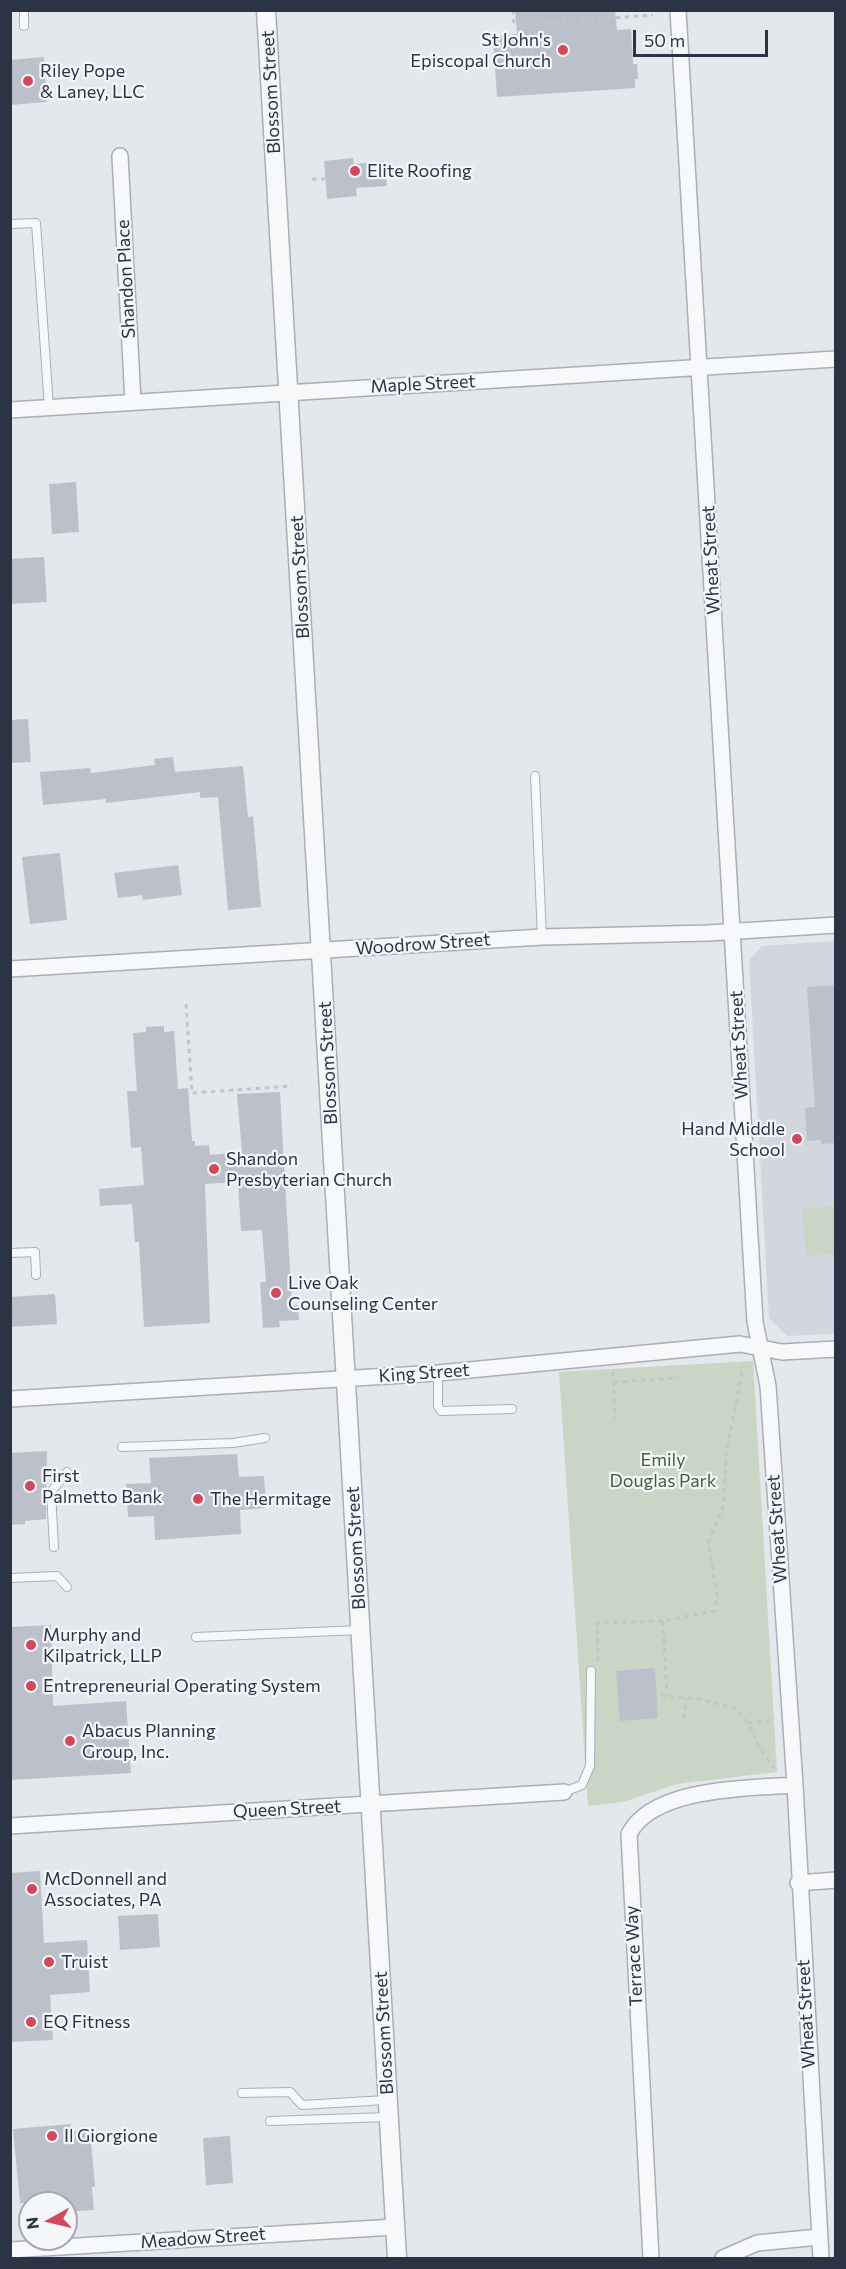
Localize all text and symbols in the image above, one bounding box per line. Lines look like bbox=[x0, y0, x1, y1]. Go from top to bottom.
scale bar bbox=[636, 18, 771, 56]
place label: St John's Episcopal Church bbox=[410, 29, 551, 72]
text: 50 m bbox=[644, 29, 685, 51]
street label: Blossom Street bbox=[257, 30, 285, 154]
marker: St John's Episcopal Church bbox=[556, 43, 570, 57]
place label: Riley Pope & Laney, LLC bbox=[40, 60, 145, 103]
marker: Riley Pope & Laney, LLC bbox=[21, 74, 35, 88]
place label: Elite Roofing bbox=[367, 160, 472, 182]
marker: Elite Roofing bbox=[348, 164, 362, 178]
street label: Shandon Place bbox=[112, 219, 140, 339]
street label: Maple Street bbox=[370, 370, 476, 398]
street label: Wheat Street bbox=[697, 505, 725, 615]
street label: Blossom Street bbox=[286, 515, 314, 639]
street label: Woodrow Street bbox=[355, 929, 491, 959]
street label: Wheat Street bbox=[725, 990, 753, 1100]
street label: Blossom Street bbox=[314, 1001, 342, 1125]
place label: Hand Middle School bbox=[681, 1118, 785, 1160]
marker: Hand Middle School bbox=[790, 1132, 804, 1146]
place label: Shandon Presbyterian Church bbox=[226, 1148, 392, 1190]
marker: Shandon Presbyterian Church bbox=[207, 1162, 221, 1176]
place label: Live Oak Counseling Center bbox=[288, 1272, 438, 1314]
marker: Live Oak Counseling Center bbox=[269, 1286, 283, 1300]
street label: King Street bbox=[378, 1359, 470, 1387]
park label: Emily Douglas Park bbox=[609, 1449, 717, 1492]
place label: First Palmetto Bank bbox=[42, 1465, 162, 1508]
street label: Wheat Street bbox=[762, 1474, 792, 1584]
marker: First Palmetto Bank bbox=[23, 1479, 37, 1493]
street label: Blossom Street bbox=[342, 1486, 370, 1610]
place label: The Hermitage bbox=[210, 1488, 331, 1510]
marker: The Hermitage bbox=[191, 1492, 205, 1506]
place label: Murphy and Kilpatrick, LLP bbox=[43, 1624, 162, 1666]
marker: Murphy and Kilpatrick, LLP bbox=[24, 1638, 38, 1652]
place label: Entrepreneurial Operating System bbox=[43, 1675, 321, 1697]
marker: Entrepreneurial Operating System bbox=[24, 1679, 38, 1693]
place label: Abacus Planning Group, Inc. bbox=[82, 1720, 216, 1762]
marker: Abacus Planning Group, Inc. bbox=[63, 1734, 77, 1748]
street label: Queen Street bbox=[232, 1795, 342, 1823]
place label: McDonnell and Associates, PA bbox=[44, 1868, 167, 1910]
marker: McDonnell and Associates, PA bbox=[25, 1882, 39, 1896]
street label: Terrace Way bbox=[621, 1905, 647, 2007]
place label: Truist bbox=[61, 1951, 108, 1973]
marker: Truist bbox=[42, 1955, 56, 1969]
street label: Wheat Street bbox=[792, 1959, 820, 2069]
street label: Blossom Street bbox=[370, 1971, 398, 2095]
place label: EQ Fitness bbox=[43, 2011, 130, 2033]
marker: EQ Fitness bbox=[24, 2015, 38, 2029]
place label: Il Giorgione bbox=[64, 2125, 158, 2147]
marker: Il Giorgione bbox=[45, 2129, 59, 2143]
north arrow bbox=[18, 2191, 78, 2251]
text: N bbox=[21, 2216, 42, 2231]
street label: Meadow Street bbox=[140, 2223, 266, 2253]

